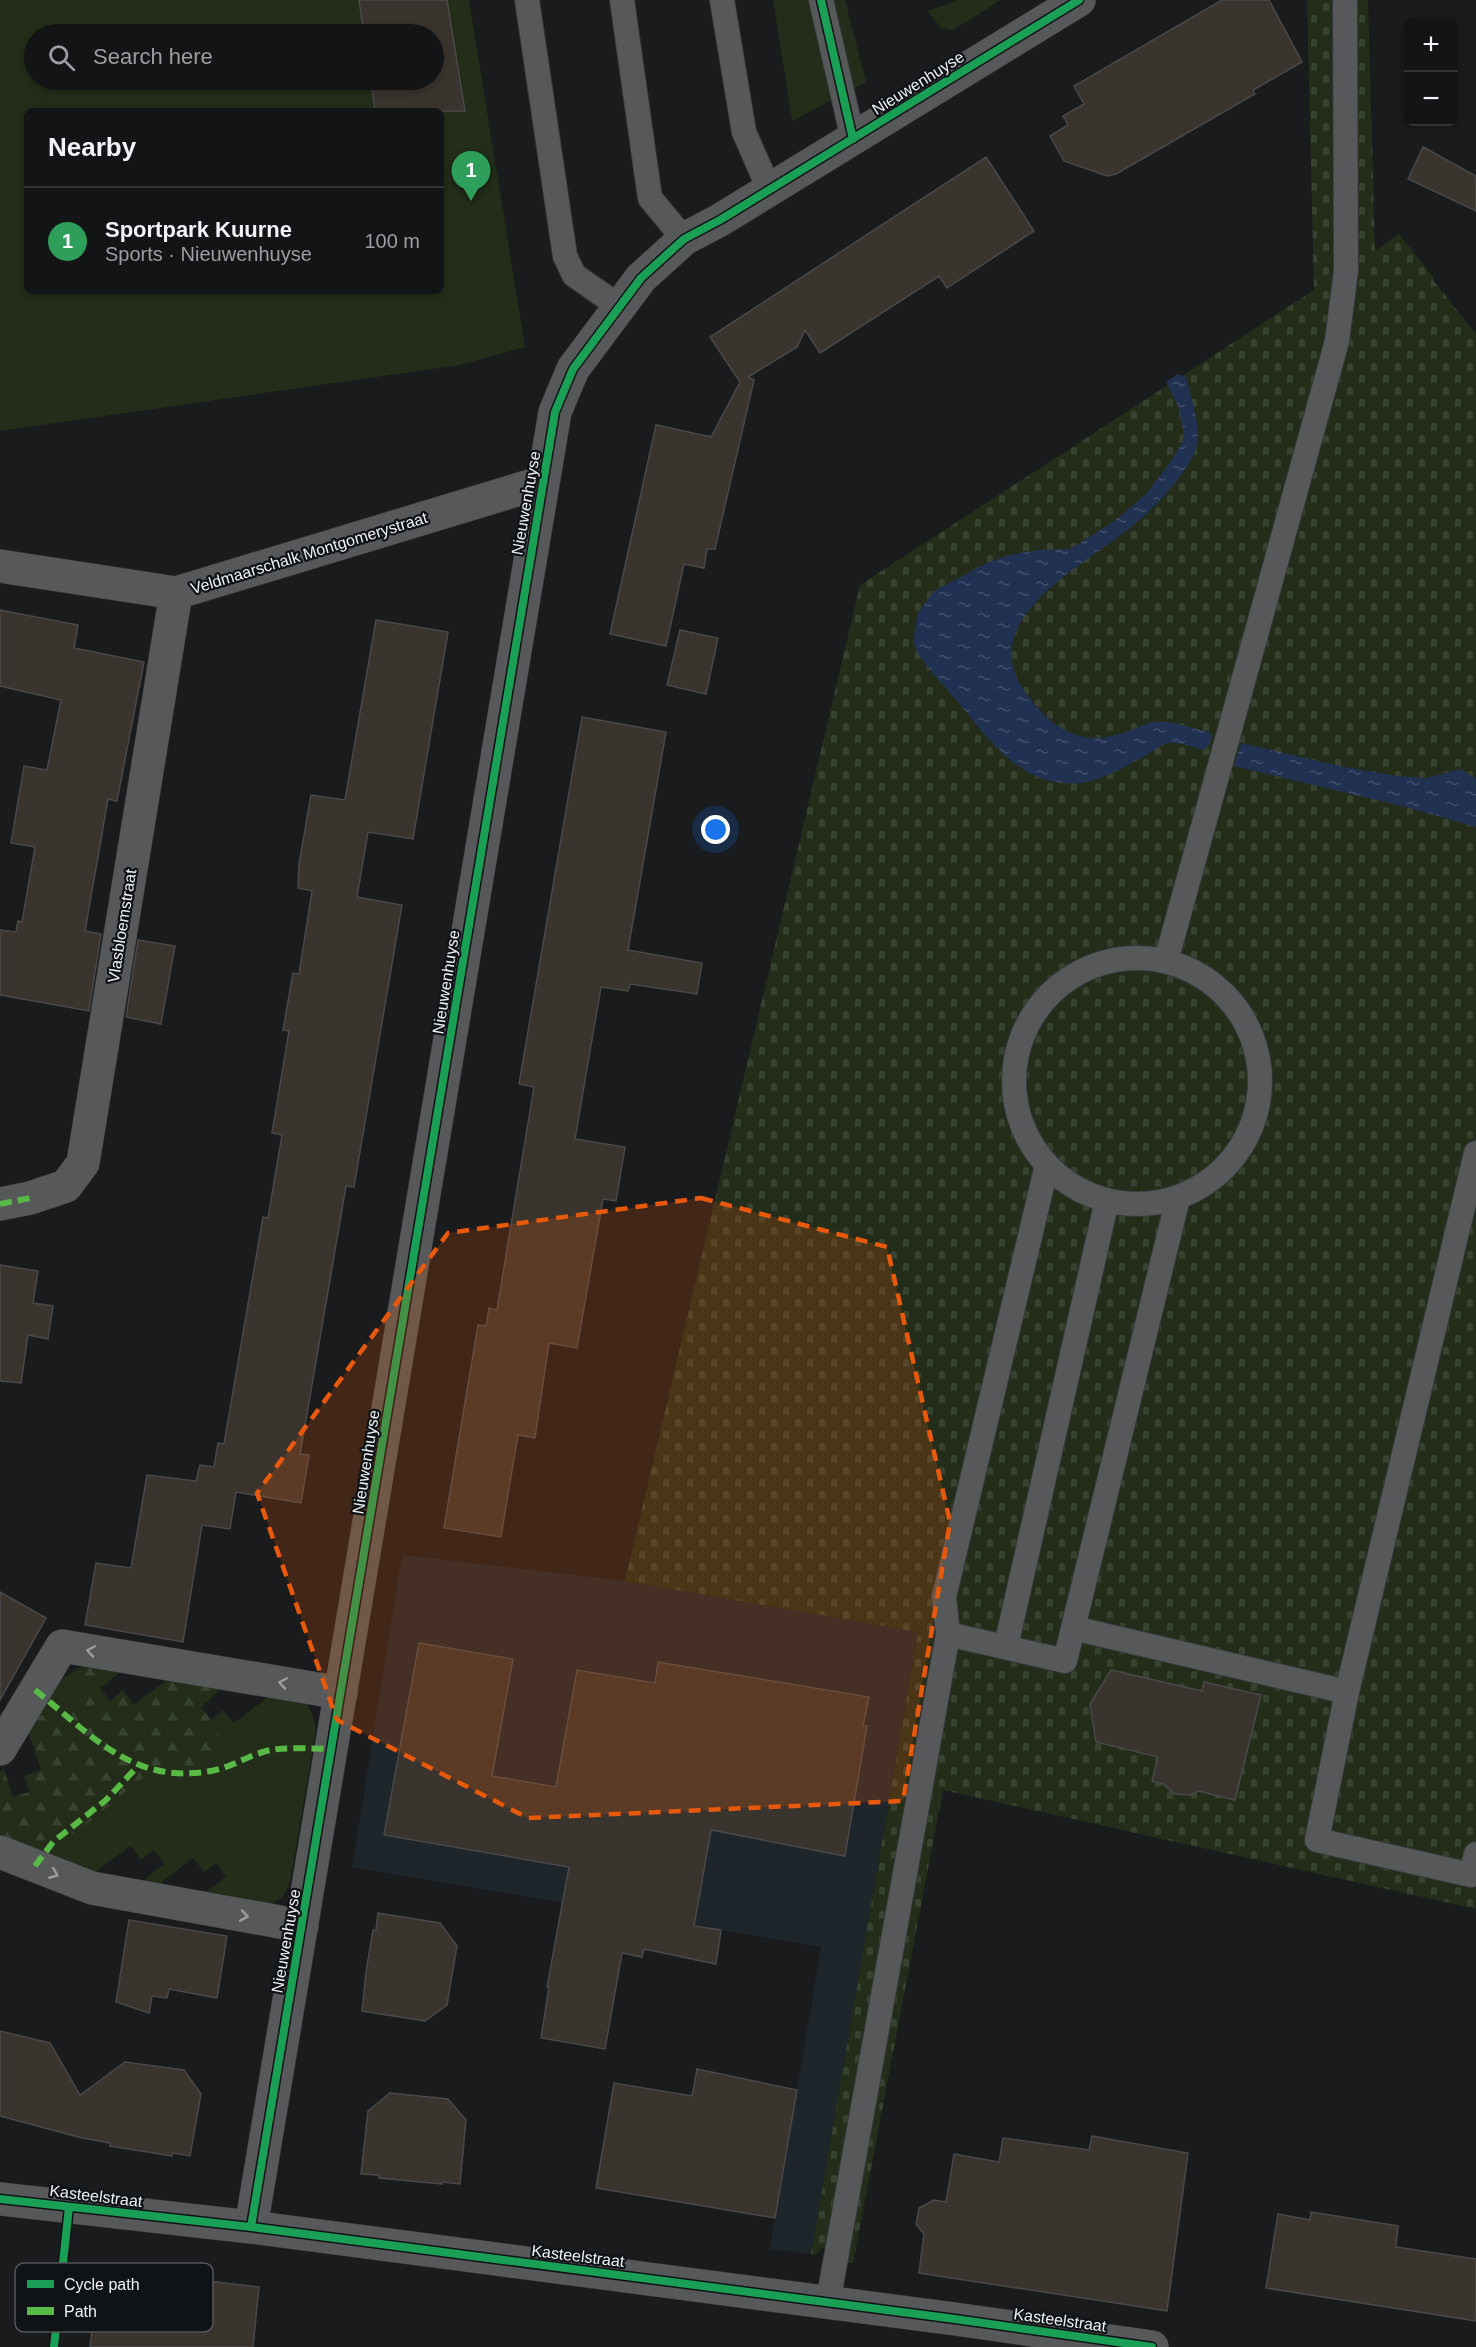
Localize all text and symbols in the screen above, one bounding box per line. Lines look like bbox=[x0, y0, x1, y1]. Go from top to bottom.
map controls bbox=[1404, 18, 1458, 126]
button: + bbox=[1404, 18, 1458, 72]
search box bbox=[24, 24, 444, 90]
icon: search bbox=[45, 41, 78, 74]
text: Search here bbox=[93, 44, 213, 69]
street label: Nieuwenhuyse bbox=[869, 48, 967, 118]
button: − bbox=[1404, 72, 1458, 126]
text: Nearby bbox=[48, 132, 136, 162]
pin: 1 bbox=[452, 152, 490, 201]
text: Sportpark Kuurne bbox=[105, 217, 292, 242]
text: 1 bbox=[62, 230, 73, 252]
text: 100 m bbox=[364, 230, 420, 252]
text: Sports · Nieuwenhuyse bbox=[105, 243, 312, 265]
street label: Nieuwenhuyse bbox=[509, 450, 544, 556]
street label: Veldmaarschalk Montgomerystraat bbox=[189, 509, 430, 597]
your location bbox=[701, 815, 730, 844]
street label: Vlasbloemstraat bbox=[105, 867, 139, 984]
street label: Nieuwenhuyse bbox=[429, 929, 463, 1035]
street label: Nieuwenhuyse bbox=[349, 1409, 383, 1515]
one-way arrow bbox=[86, 1645, 96, 1658]
one-way arrow bbox=[279, 1677, 289, 1690]
one-way arrow bbox=[49, 1866, 59, 1879]
street label: Nieuwenhuyse bbox=[269, 1888, 304, 1994]
one-way arrow bbox=[239, 1909, 249, 1922]
street label: Kasteelstraat bbox=[49, 2182, 144, 2210]
street label: Kasteelstraat bbox=[531, 2242, 626, 2270]
legend bbox=[15, 2263, 213, 2332]
text: Cycle path bbox=[64, 2276, 140, 2293]
text: Path bbox=[64, 2303, 97, 2320]
street label: Kasteelstraat bbox=[1013, 2305, 1108, 2335]

